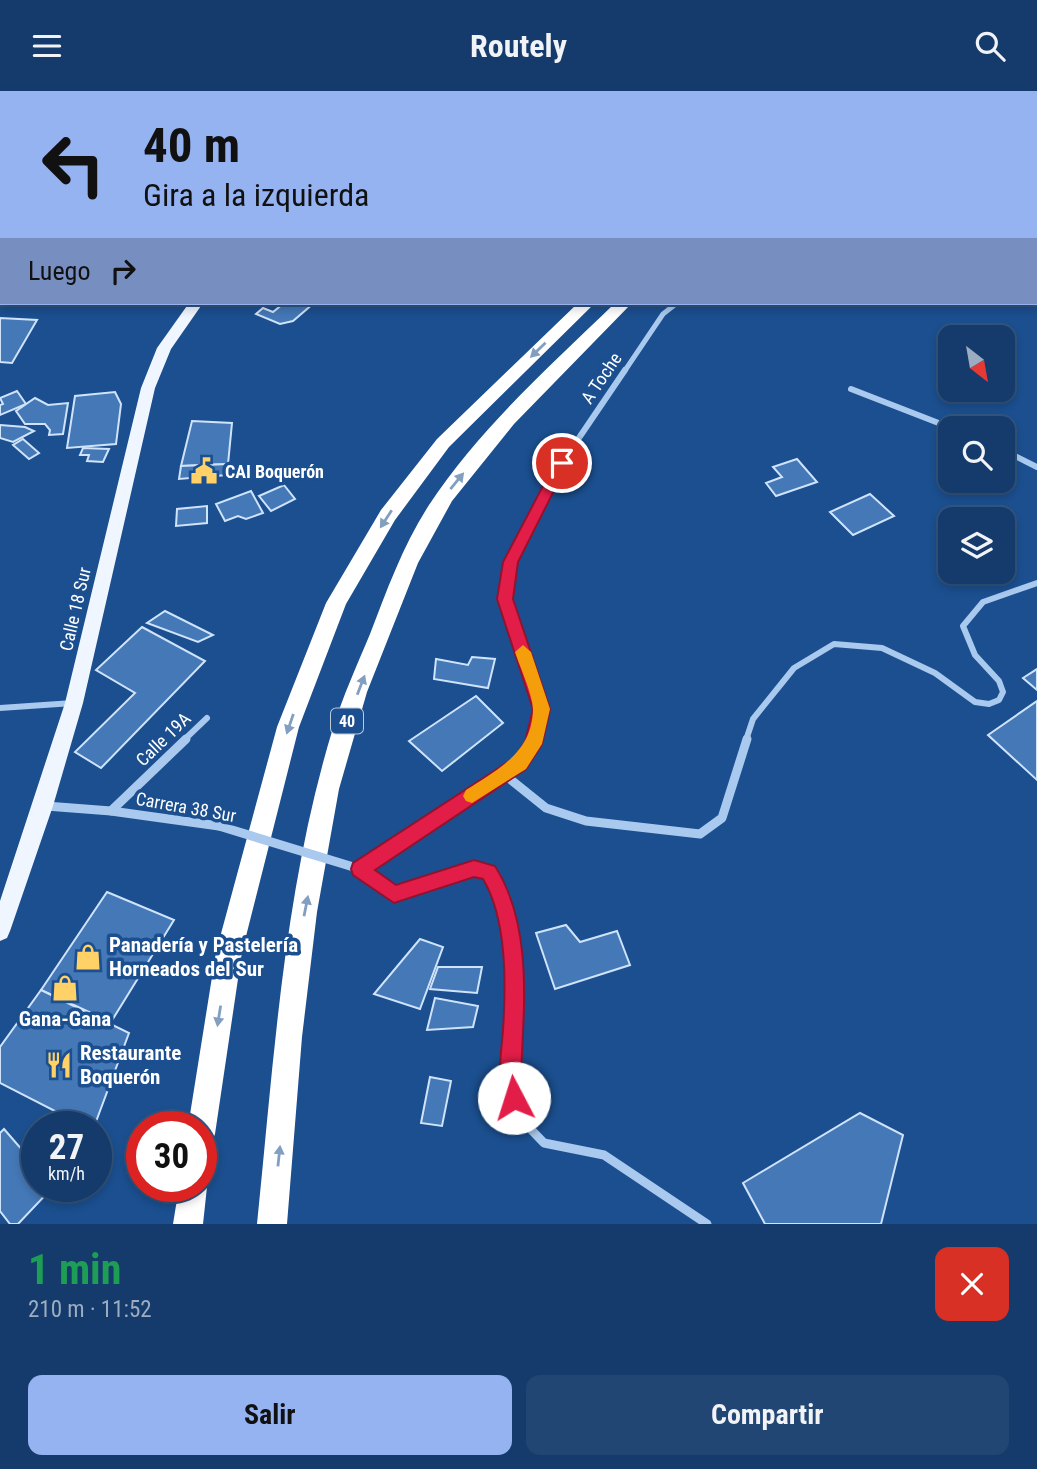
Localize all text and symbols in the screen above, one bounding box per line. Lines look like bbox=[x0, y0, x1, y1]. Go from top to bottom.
icon: menu bbox=[28, 27, 66, 65]
text: Routely bbox=[470, 27, 567, 65]
icon: search bbox=[971, 27, 1009, 65]
text: 40 m bbox=[143, 117, 240, 174]
icon: left bbox=[28, 119, 119, 210]
text: Gira a la izquierda bbox=[143, 176, 369, 214]
icon: right bbox=[104, 252, 142, 290]
text: Luego bbox=[28, 256, 90, 286]
north arrow bbox=[938, 325, 1015, 403]
map controls bbox=[938, 325, 1015, 584]
one-way arrow bbox=[530, 342, 547, 359]
street label: A Toche bbox=[576, 348, 626, 408]
button: search bbox=[938, 416, 1015, 493]
pin bbox=[532, 433, 592, 493]
icon: arrive bbox=[543, 444, 581, 482]
public building icon: CAI Boquerón bbox=[189, 456, 219, 486]
place label: CAI Boquerón bbox=[225, 461, 324, 482]
one-way arrow bbox=[449, 472, 464, 489]
button: layers bbox=[938, 507, 1015, 584]
one-way arrow bbox=[380, 509, 393, 528]
street label: Calle 18 Sur bbox=[55, 565, 95, 653]
one-way arrow bbox=[355, 675, 366, 696]
street label: Calle 19A bbox=[131, 707, 195, 770]
road number: 40 bbox=[331, 709, 363, 733]
one-way arrow bbox=[284, 713, 295, 734]
street label: Carrera 38 Sur bbox=[134, 788, 238, 826]
one-way arrow bbox=[300, 895, 311, 917]
place label: Panadería y Pastelería Horneados del Sur bbox=[109, 933, 298, 981]
shop icon: Panadería y Pastelería Horneados del Sur bbox=[73, 942, 103, 972]
shop icon: Gana-Gana bbox=[50, 973, 80, 1003]
one-way arrow bbox=[213, 1005, 224, 1027]
place label: Gana-Gana bbox=[19, 1007, 111, 1031]
place label: Restaurante Boquerón bbox=[80, 1041, 181, 1089]
restaurant icon: Restaurante Boquerón bbox=[44, 1050, 74, 1080]
position arrow bbox=[477, 1061, 551, 1135]
speed limit sign: 30 bbox=[126, 1111, 217, 1202]
text: 27 bbox=[49, 1127, 84, 1168]
one-way arrow bbox=[274, 1145, 285, 1167]
text: km/h bbox=[48, 1163, 85, 1184]
text: 1 min bbox=[28, 1245, 121, 1294]
button: close bbox=[935, 1247, 1009, 1321]
text: 210 m · 11:52 bbox=[28, 1296, 152, 1323]
button: Salir bbox=[28, 1375, 512, 1455]
button: Compartir bbox=[526, 1375, 1009, 1455]

